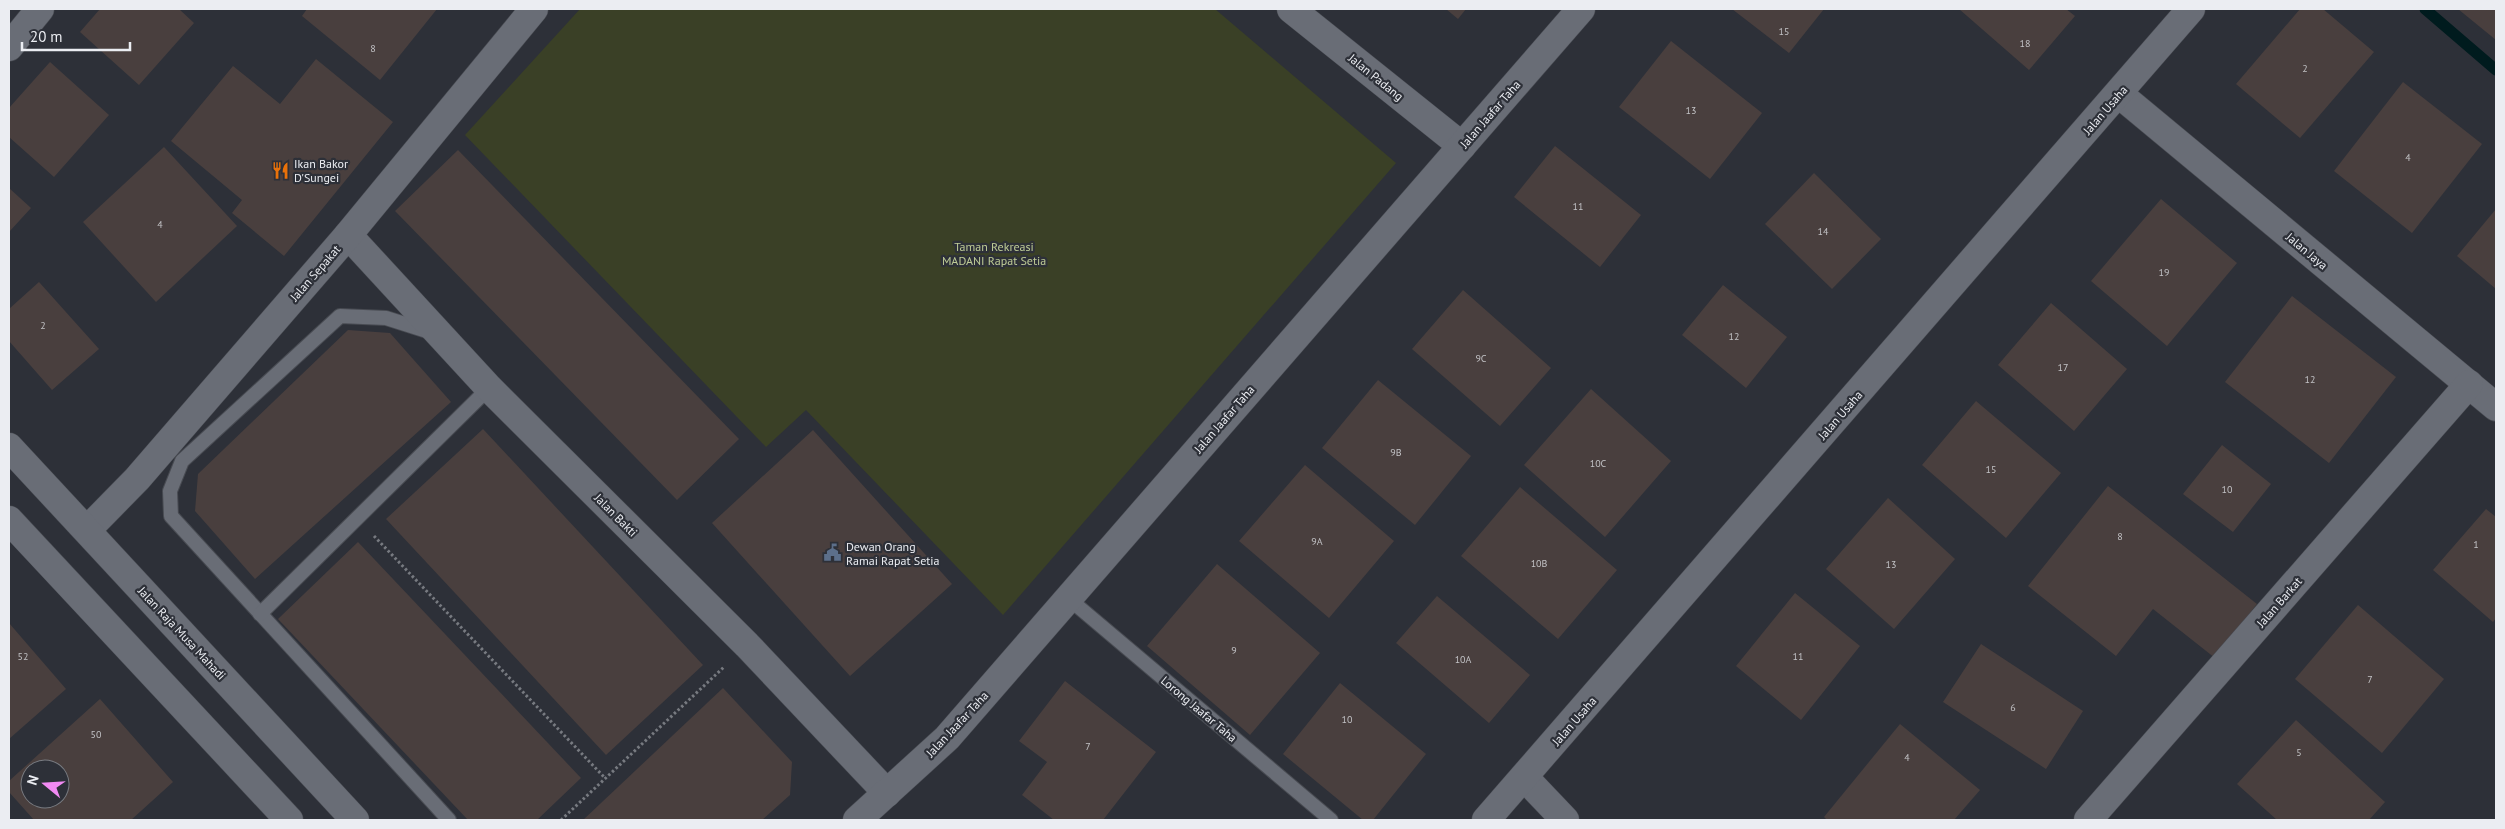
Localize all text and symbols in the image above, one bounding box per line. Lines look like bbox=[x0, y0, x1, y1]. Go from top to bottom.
scale bar bbox=[22, 20, 130, 52]
house number: 15 bbox=[1779, 25, 1789, 38]
text: 20 m bbox=[30, 27, 63, 46]
house number: 18 bbox=[2020, 37, 2030, 50]
house number: 8 bbox=[370, 42, 376, 55]
street label: Jalan Padang bbox=[1345, 50, 1406, 104]
house number: 2 bbox=[2302, 62, 2308, 75]
street label: Jalan Jaafar Taha bbox=[1456, 77, 1523, 152]
street label: Jalan Usaha bbox=[2079, 82, 2130, 138]
house number: 13 bbox=[1686, 104, 1696, 117]
house number: 4 bbox=[2405, 151, 2411, 164]
place label: Ikan Bakor D'Sungei bbox=[294, 156, 348, 185]
restaurant icon: Ikan Bakor D'Sungei bbox=[270, 160, 290, 180]
house number: 11 bbox=[1573, 200, 1583, 213]
house number: 4 bbox=[157, 218, 163, 231]
house number: 14 bbox=[1818, 225, 1829, 238]
street label: Jalan Jaya bbox=[2282, 229, 2331, 273]
park label: Taman Rekreasi MADANI Rapat Setia bbox=[942, 239, 1046, 268]
street label: Jalan Sepakat bbox=[286, 242, 343, 305]
house number: 19 bbox=[2159, 266, 2169, 279]
house number: 2 bbox=[40, 319, 46, 332]
house number: 12 bbox=[1729, 330, 1739, 343]
house number: 9C bbox=[1475, 352, 1487, 365]
house number: 17 bbox=[2058, 361, 2068, 374]
house number: 12 bbox=[2305, 373, 2315, 386]
street label: Jalan Jaafar Taha bbox=[1190, 382, 1257, 457]
street label: Jalan Usaha bbox=[1814, 387, 1865, 443]
house number: 9B bbox=[1390, 446, 1402, 459]
house number: 10C bbox=[1590, 457, 1607, 470]
house number: 15 bbox=[1986, 463, 1996, 476]
house number: 10 bbox=[2222, 483, 2233, 496]
street label: Jalan Bakti bbox=[591, 490, 641, 540]
house number: 8 bbox=[2117, 530, 2123, 543]
house number: 9A bbox=[1311, 535, 1323, 548]
house number: 1 bbox=[2473, 538, 2479, 551]
place label: Dewan Orang Ramai Rapat Setia bbox=[846, 539, 940, 568]
public building icon: Dewan Orang Ramai Rapat Setia bbox=[822, 543, 842, 563]
house number: 10B bbox=[1531, 557, 1548, 570]
house number: 13 bbox=[1886, 558, 1896, 571]
street label: Jalan Barkat bbox=[2253, 574, 2305, 631]
street label: Jalan Raja Musa Mahadi bbox=[134, 583, 229, 683]
house number: 9 bbox=[1231, 644, 1237, 657]
house number: 52 bbox=[18, 650, 28, 663]
house number: 11 bbox=[1793, 650, 1803, 663]
house number: 10A bbox=[1455, 653, 1472, 666]
street label: Lorong Jaafar Taha bbox=[1158, 673, 1240, 745]
house number: 7 bbox=[2367, 673, 2373, 686]
street label: Jalan Jaafar Taha bbox=[922, 688, 991, 761]
street label: Jalan Usaha bbox=[1548, 693, 1599, 749]
house number: 6 bbox=[2010, 701, 2016, 714]
house number: 10 bbox=[1342, 713, 1353, 726]
house number: 50 bbox=[91, 728, 102, 741]
house number: 7 bbox=[1085, 740, 1091, 753]
house number: 5 bbox=[2296, 746, 2302, 759]
house number: 4 bbox=[1904, 751, 1910, 764]
north arrow bbox=[20, 759, 70, 809]
text: N bbox=[23, 773, 43, 787]

